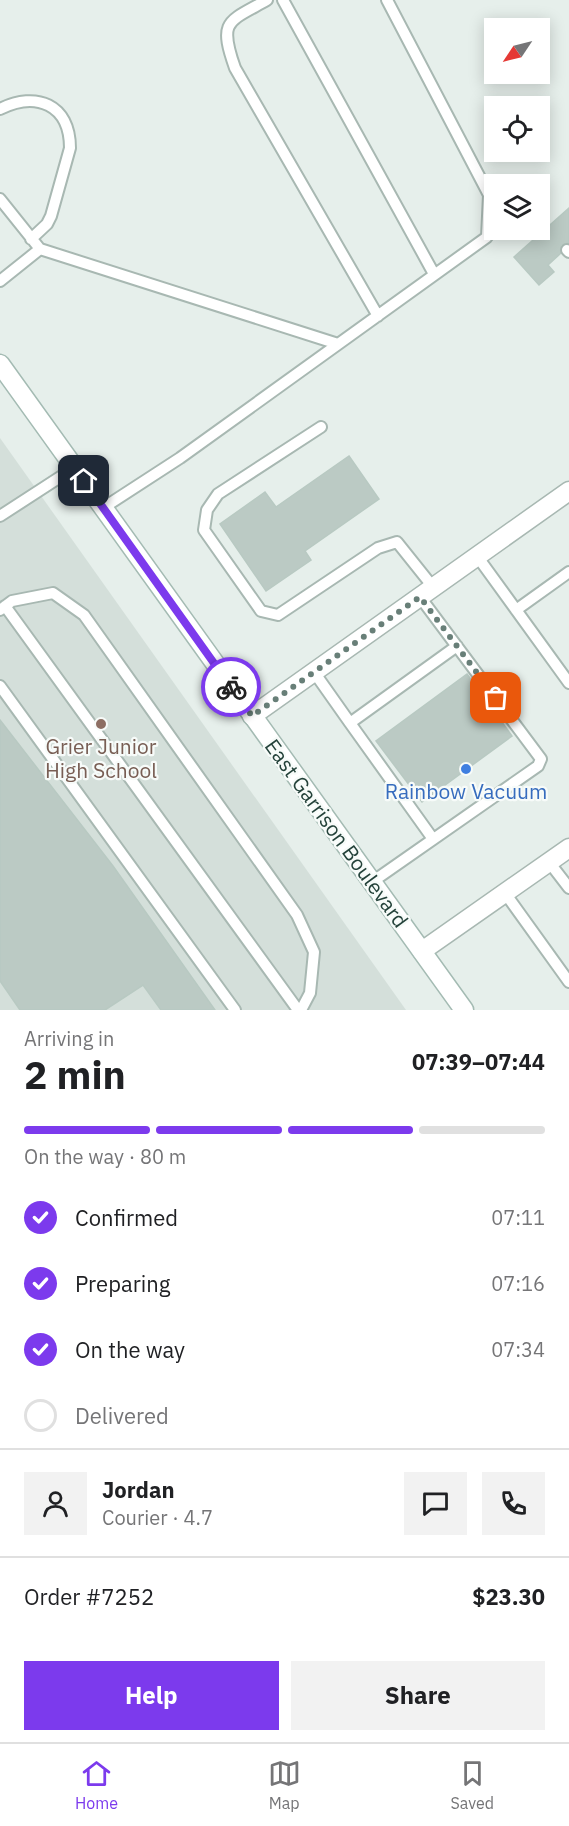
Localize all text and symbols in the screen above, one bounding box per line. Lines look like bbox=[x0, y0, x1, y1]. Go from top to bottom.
north arrow bbox=[484, 18, 550, 84]
map controls bbox=[484, 18, 550, 240]
button: locate bbox=[484, 96, 550, 162]
button: layers bbox=[484, 174, 550, 240]
pin bbox=[58, 455, 109, 506]
icon: home bbox=[67, 464, 100, 497]
courier bbox=[201, 657, 261, 717]
icon: bike bbox=[215, 671, 248, 704]
pin bbox=[470, 672, 521, 723]
icon: bag bbox=[479, 681, 512, 714]
marker: Grier Junior High School bbox=[94, 717, 108, 731]
place label: Grier Junior High School bbox=[45, 732, 157, 784]
street label: East Garrison Boulevard bbox=[259, 733, 415, 933]
marker: Rainbow Vacuum bbox=[459, 762, 473, 776]
place label: Rainbow Vacuum bbox=[385, 777, 547, 805]
text: Arriving in bbox=[24, 1025, 114, 1052]
text: 07:39–07:44 bbox=[412, 1047, 545, 1076]
text: 2 min bbox=[24, 1049, 126, 1100]
text: On the way · 80 m bbox=[24, 1143, 186, 1170]
icon: check bbox=[24, 1201, 57, 1234]
text: Confirmed bbox=[75, 1203, 178, 1232]
text: 07:11 bbox=[491, 1204, 545, 1231]
icon: check bbox=[24, 1267, 57, 1300]
text: Preparing bbox=[75, 1269, 170, 1298]
text: 07:16 bbox=[491, 1270, 545, 1297]
icon: check bbox=[24, 1333, 57, 1366]
text: On the way bbox=[75, 1335, 185, 1364]
text: 07:34 bbox=[491, 1336, 545, 1363]
text: Delivered bbox=[75, 1401, 169, 1430]
button: person bbox=[24, 1472, 87, 1535]
button: chat bbox=[404, 1472, 467, 1535]
button: phone bbox=[482, 1472, 545, 1535]
text: Jordan bbox=[102, 1475, 175, 1504]
text: Courier · 4.7 bbox=[102, 1504, 213, 1531]
text: Order #7252 bbox=[24, 1582, 154, 1611]
text: $23.30 bbox=[472, 1582, 545, 1611]
button: Help bbox=[24, 1661, 279, 1730]
button: Share bbox=[291, 1661, 545, 1730]
tab: Home bbox=[75, 1757, 118, 1813]
tab: Map bbox=[268, 1757, 301, 1813]
tab: Saved bbox=[451, 1757, 494, 1813]

